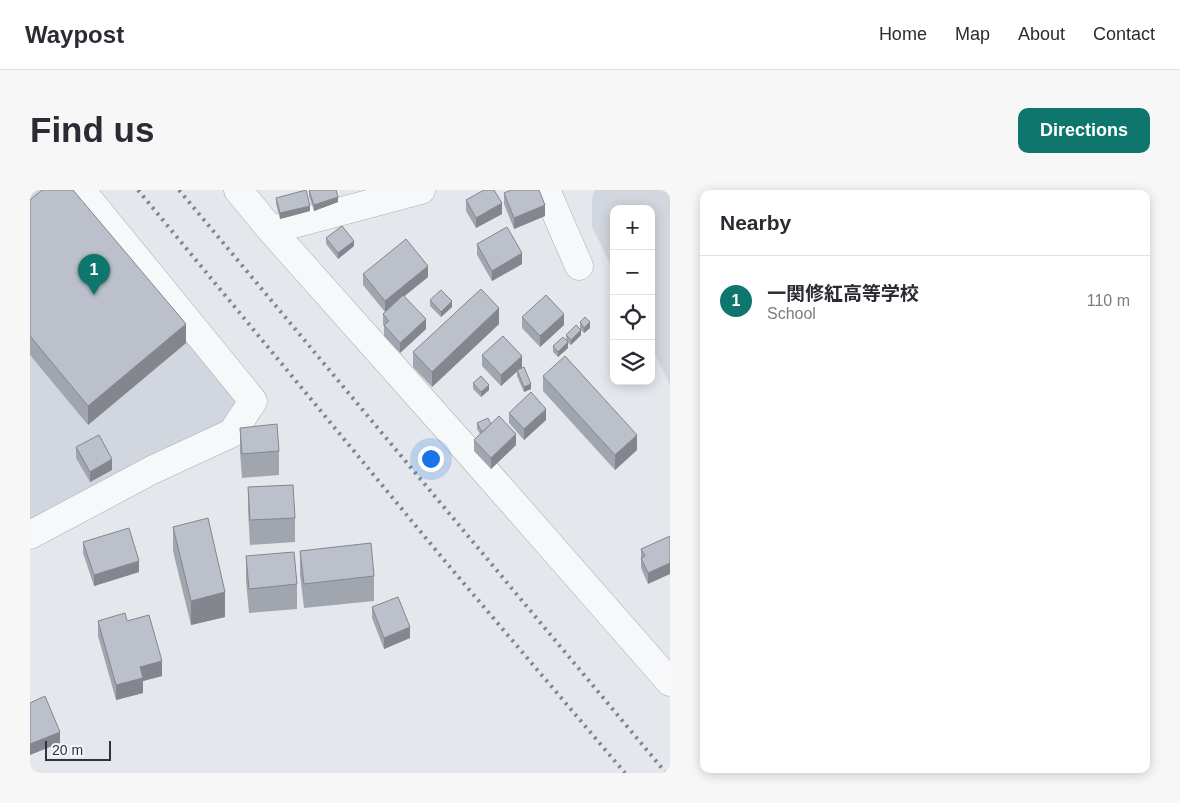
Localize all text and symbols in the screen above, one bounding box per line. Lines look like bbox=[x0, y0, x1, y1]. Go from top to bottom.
text: Waypost bbox=[25, 21, 124, 48]
text: Home bbox=[879, 24, 927, 44]
text: Map bbox=[955, 24, 990, 44]
text: About bbox=[1018, 24, 1065, 44]
text: Contact bbox=[1093, 24, 1155, 44]
button: Directions bbox=[1018, 108, 1150, 153]
text: Find us bbox=[30, 110, 154, 149]
map controls bbox=[610, 205, 655, 385]
button: + bbox=[610, 205, 655, 250]
text: Nearby bbox=[720, 211, 791, 234]
button: − bbox=[610, 250, 655, 295]
pin: 1 bbox=[78, 254, 110, 295]
text: 一関修紅高等学校 bbox=[767, 283, 919, 304]
text: 1 bbox=[732, 292, 740, 309]
text: 110 m bbox=[1087, 292, 1130, 309]
button: locate bbox=[610, 295, 655, 340]
text: School bbox=[767, 305, 816, 322]
button: layers bbox=[610, 340, 655, 385]
your location bbox=[418, 446, 444, 472]
scale bar bbox=[45, 738, 111, 761]
text: 20 m bbox=[52, 742, 83, 758]

